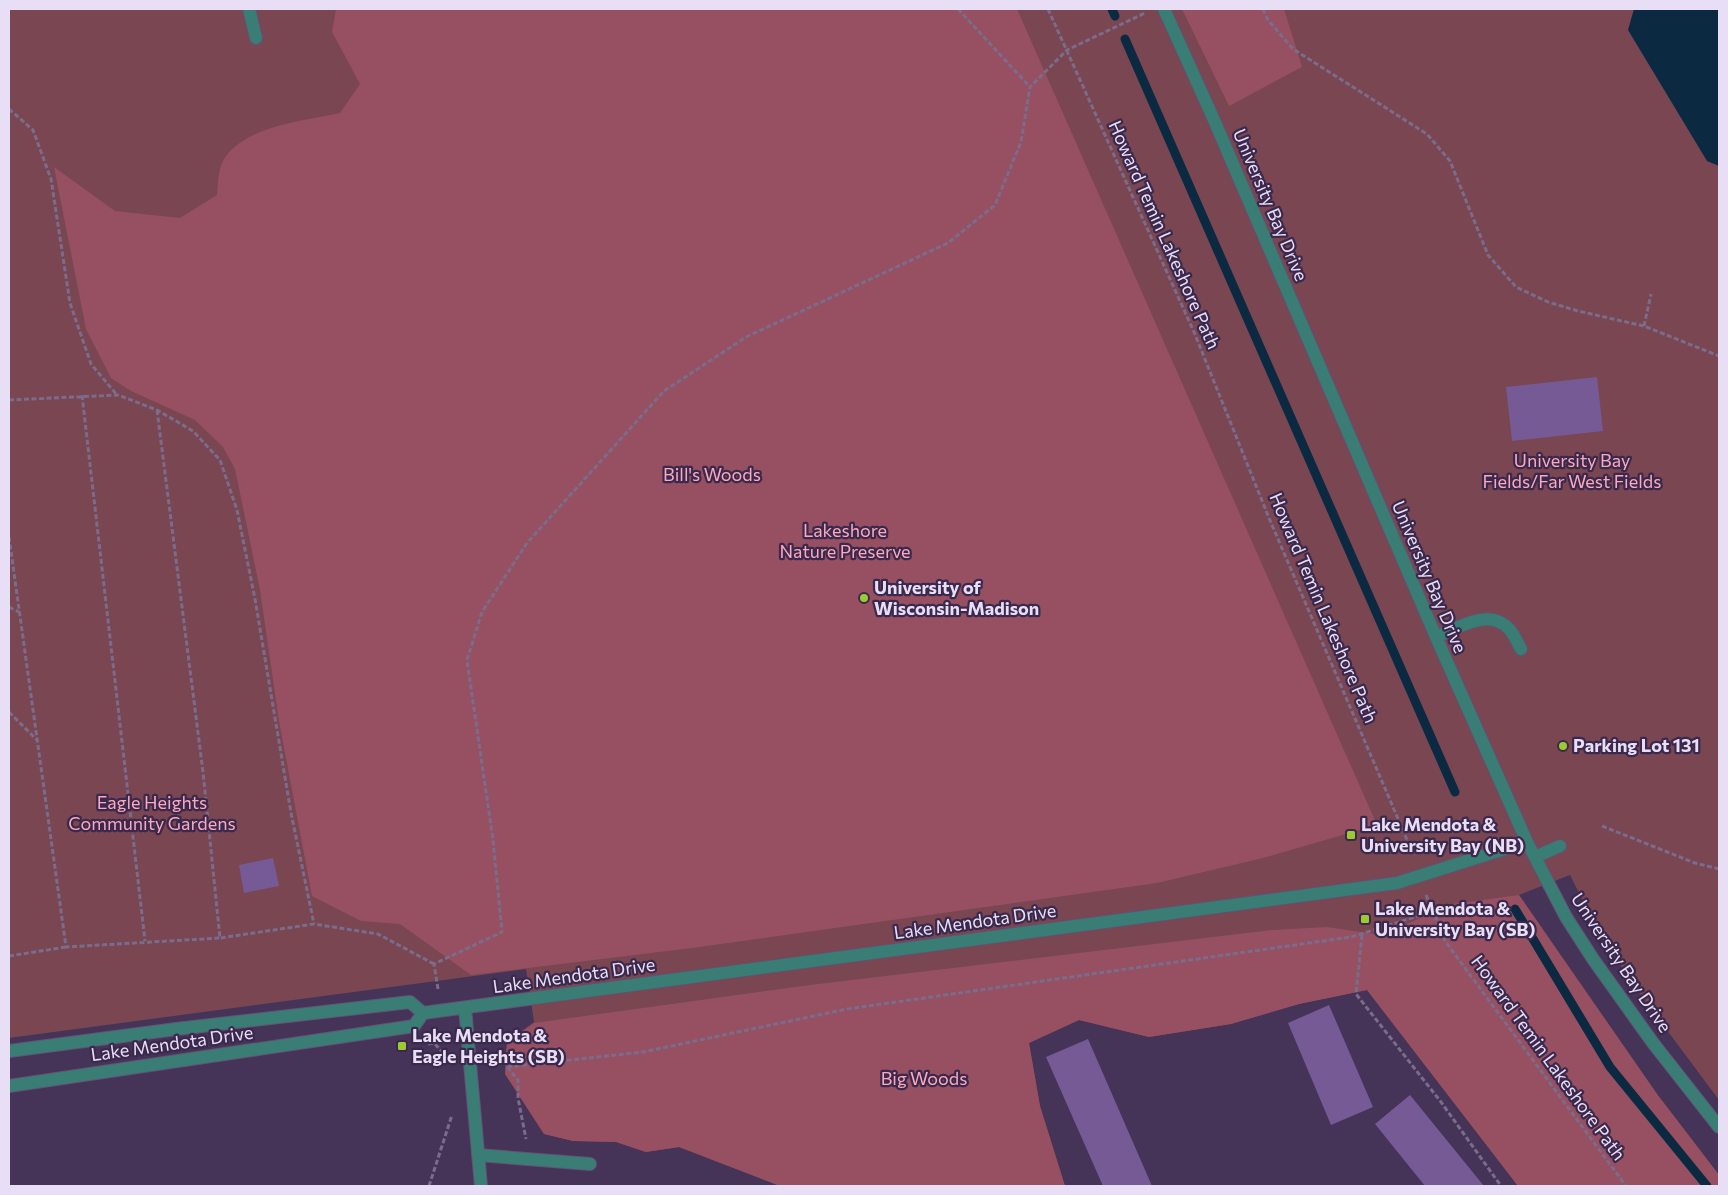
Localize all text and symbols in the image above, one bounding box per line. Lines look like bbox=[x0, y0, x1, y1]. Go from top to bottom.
street label: Howard Temin Lakeshore Path bbox=[1104, 117, 1225, 352]
street label: University Bay Drive bbox=[1229, 125, 1313, 284]
park label: University Bay Fields/Far West Fields bbox=[1483, 449, 1661, 492]
park label: Bill's Woods bbox=[663, 463, 761, 485]
street label: Howard Temin Lakeshore Path bbox=[1265, 489, 1383, 726]
street label: University Bay Drive bbox=[1388, 497, 1472, 656]
park label: Lakeshore Nature Preserve bbox=[779, 519, 911, 562]
place label: University of Wisconsin-Madison bbox=[874, 576, 1039, 619]
marker: University of Wisconsin-Madison bbox=[858, 592, 870, 604]
place label: Parking Lot 131 bbox=[1573, 734, 1700, 756]
marker: Parking Lot 131 bbox=[1557, 740, 1569, 752]
park label: Eagle Heights Community Gardens bbox=[68, 791, 236, 834]
place label: Lake Mendota & University Bay (NB) bbox=[1361, 813, 1524, 856]
marker: Lake Mendota & University Bay (NB) bbox=[1345, 829, 1357, 841]
street label: University Bay Drive bbox=[1567, 889, 1677, 1036]
place label: Lake Mendota & University Bay (SB) bbox=[1375, 897, 1535, 940]
street label: Lake Mendota Drive bbox=[892, 899, 1057, 943]
marker: Lake Mendota & University Bay (SB) bbox=[1359, 913, 1371, 925]
street label: Howard Temin Lakeshore Path bbox=[1467, 951, 1631, 1164]
street label: Lake Mendota Drive bbox=[491, 953, 656, 997]
street label: Lake Mendota Drive bbox=[89, 1021, 254, 1065]
place label: Lake Mendota & Eagle Heights (SB) bbox=[412, 1024, 565, 1067]
marker: Lake Mendota & Eagle Heights (SB) bbox=[396, 1040, 408, 1052]
park label: Big Woods bbox=[881, 1067, 967, 1089]

